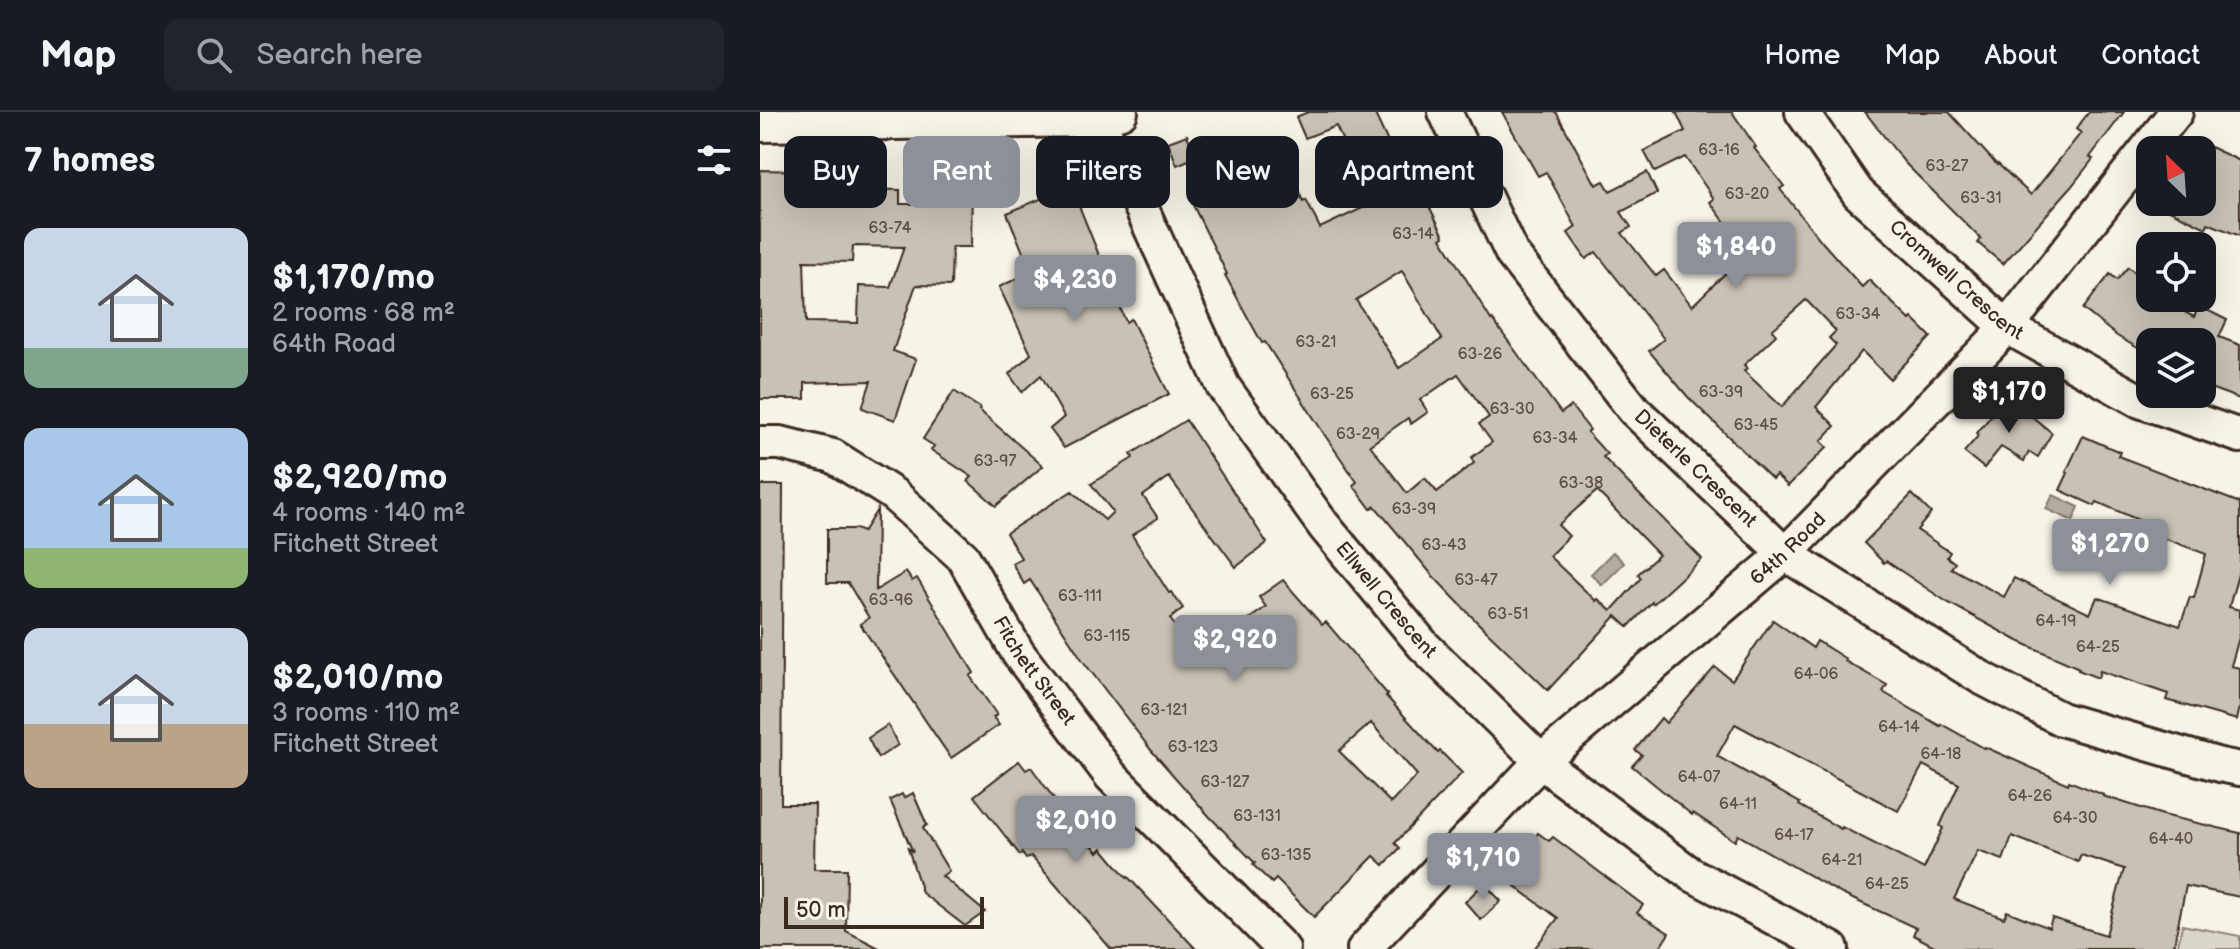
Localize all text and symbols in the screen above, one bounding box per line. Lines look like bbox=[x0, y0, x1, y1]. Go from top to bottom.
search box bbox=[164, 19, 724, 91]
text: Map bbox=[40, 33, 116, 78]
icon: search bbox=[192, 33, 236, 77]
text: Search here bbox=[256, 37, 423, 73]
text: Home bbox=[1764, 39, 1840, 72]
text: Map bbox=[1884, 39, 1941, 72]
text: About bbox=[1985, 39, 2057, 72]
text: Contact bbox=[2101, 39, 2200, 72]
chip: Buy bbox=[784, 136, 887, 208]
chip: Rent bbox=[903, 136, 1020, 208]
chip: Filters bbox=[1036, 136, 1170, 208]
chip: New bbox=[1186, 136, 1299, 208]
chip: Apartment bbox=[1315, 136, 1503, 208]
north arrow bbox=[2136, 136, 2216, 216]
map controls bbox=[2136, 136, 2216, 408]
icon: filters bbox=[692, 138, 736, 182]
text: 7 homes bbox=[24, 140, 155, 181]
house number: 63-16 bbox=[1698, 141, 1740, 160]
house number: 63-27 bbox=[1926, 157, 1969, 176]
house number: 63-20 bbox=[1725, 185, 1769, 204]
house number: 63-31 bbox=[1960, 189, 2002, 208]
street label: Cromwell Crescent bbox=[1884, 215, 2027, 346]
house number: 63-74 bbox=[868, 219, 912, 238]
pin: $1,840 bbox=[1671, 222, 1801, 290]
house number: 63-14 bbox=[1392, 225, 1434, 244]
text: $1,840 bbox=[1696, 232, 1777, 263]
button: locate bbox=[2136, 232, 2216, 312]
pin: $4,230 bbox=[1010, 255, 1140, 323]
text: $1,170/mo bbox=[272, 257, 435, 298]
icon: home bbox=[88, 260, 184, 356]
text: $4,230 bbox=[1033, 265, 1117, 296]
text: 2 rooms · 68 m² bbox=[272, 298, 455, 329]
house number: 63-34 bbox=[1835, 305, 1881, 324]
button: layers bbox=[2136, 328, 2216, 408]
text: 64th Road bbox=[272, 329, 396, 360]
house number: 63-21 bbox=[1296, 333, 1336, 352]
house number: 63-26 bbox=[1458, 345, 1503, 364]
pin: $1,170 bbox=[1944, 367, 2074, 435]
text: $1,170 bbox=[1971, 377, 2047, 408]
house number: 63-39 bbox=[1699, 383, 1743, 402]
house number: 63-25 bbox=[1310, 385, 1354, 404]
house number: 63-30 bbox=[1490, 400, 1534, 419]
street label: Dieterle Crescent bbox=[1629, 405, 1762, 533]
house number: 63-45 bbox=[1734, 416, 1778, 435]
house number: 63-29 bbox=[1336, 425, 1380, 444]
house number: 63-34 bbox=[1532, 429, 1578, 448]
house number: 63-97 bbox=[974, 452, 1016, 471]
text: $2,920/mo bbox=[272, 457, 447, 498]
icon: home bbox=[88, 460, 184, 556]
house number: 63-38 bbox=[1559, 474, 1603, 493]
text: 4 rooms · 140 m² bbox=[272, 498, 466, 529]
house number: 63-39 bbox=[1392, 500, 1436, 519]
street label: 64th Road bbox=[1745, 507, 1831, 590]
pin: $1,270 bbox=[2045, 519, 2175, 587]
text: Fitchett Street bbox=[272, 529, 438, 560]
text: $1,270 bbox=[2070, 529, 2150, 560]
house number: 63-43 bbox=[1421, 536, 1467, 555]
street label: Ellwell Crescent bbox=[1330, 537, 1441, 663]
house number: 63-47 bbox=[1454, 571, 1498, 590]
house number: 63-111 bbox=[1058, 587, 1102, 606]
house number: 63-96 bbox=[869, 591, 913, 610]
house number: 63-51 bbox=[1488, 605, 1528, 624]
street label: Fitchett Street bbox=[988, 612, 1080, 730]
house number: 64-19 bbox=[2036, 612, 2076, 631]
pin: $2,920 bbox=[1170, 615, 1300, 683]
text: $2,920 bbox=[1192, 625, 1278, 656]
house number: 63-115 bbox=[1083, 627, 1131, 646]
house number: 64-25 bbox=[2076, 638, 2120, 657]
text: $2,010/mo bbox=[272, 657, 443, 698]
icon: home bbox=[88, 660, 184, 756]
house number: 64-06 bbox=[1794, 665, 1839, 684]
text: 3 rooms · 110 m² bbox=[272, 698, 460, 729]
house number: 63-121 bbox=[1140, 701, 1188, 720]
house number: 64-14 bbox=[1878, 718, 1920, 737]
text: Fitchett Street bbox=[272, 729, 438, 760]
house number: 63-123 bbox=[1168, 738, 1218, 757]
house number: 64-18 bbox=[1921, 745, 1961, 764]
house number: 64-07 bbox=[1678, 768, 1720, 787]
house number: 63-127 bbox=[1201, 773, 1250, 792]
house number: 64-26 bbox=[2008, 787, 2053, 806]
house number: 64-11 bbox=[1719, 795, 1757, 814]
pin: $2,010 bbox=[1011, 796, 1141, 864]
text: $2,010 bbox=[1035, 806, 1117, 837]
house number: 63-131 bbox=[1233, 807, 1281, 826]
house number: 64-30 bbox=[2053, 809, 2097, 828]
house number: 64-17 bbox=[1774, 826, 1814, 845]
house number: 64-40 bbox=[2149, 830, 2193, 849]
pin: $1,710 bbox=[1418, 833, 1548, 901]
text: $1,710 bbox=[1445, 843, 1521, 874]
house number: 63-135 bbox=[1261, 846, 1311, 865]
house number: 64-21 bbox=[1822, 851, 1862, 870]
house number: 64-25 bbox=[1865, 875, 1909, 894]
scale bar bbox=[784, 893, 984, 929]
text: 50 m bbox=[796, 897, 846, 924]

